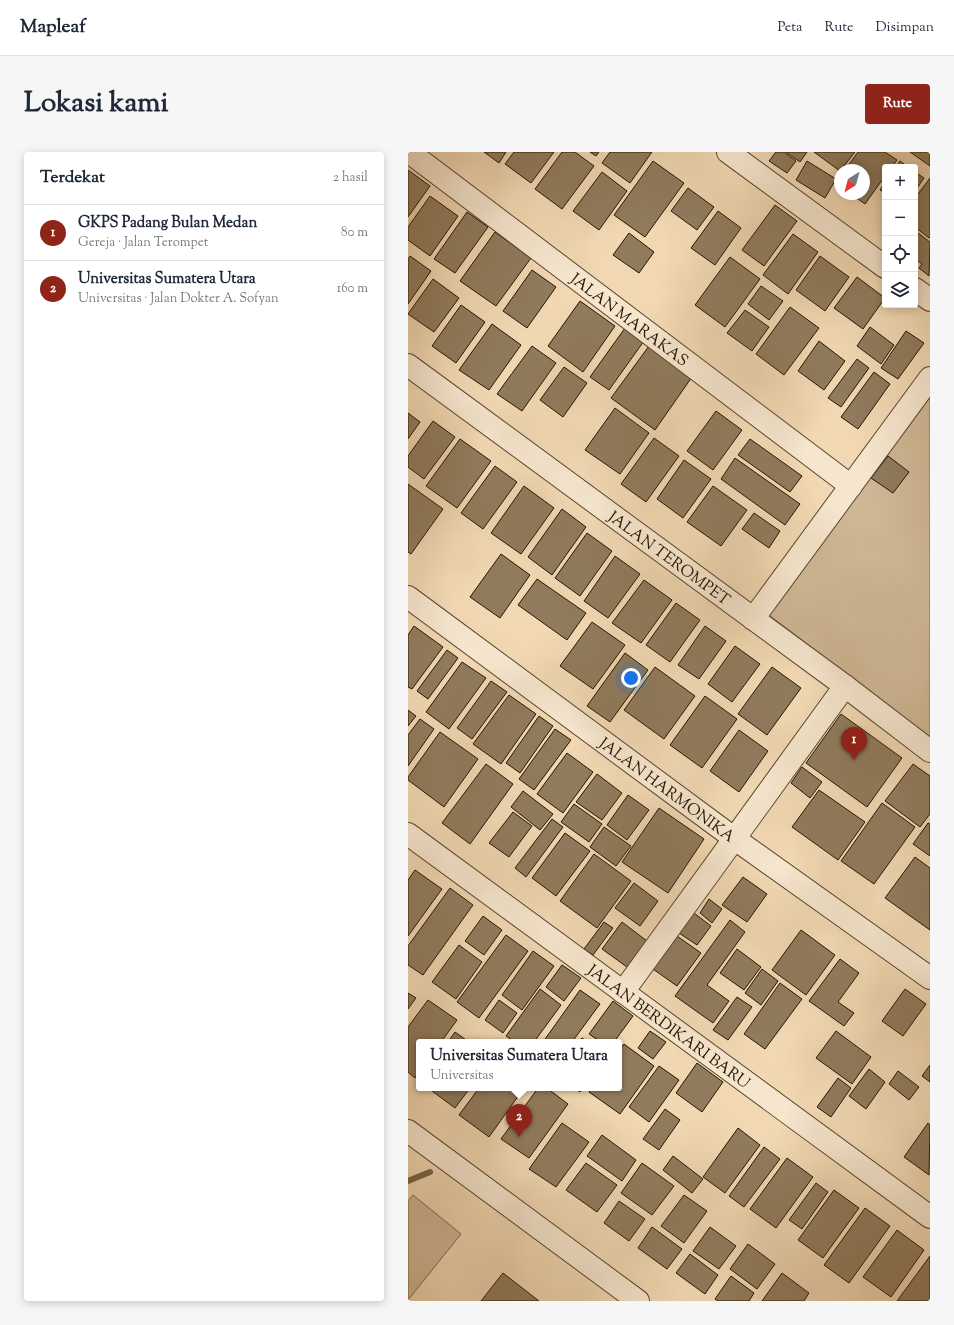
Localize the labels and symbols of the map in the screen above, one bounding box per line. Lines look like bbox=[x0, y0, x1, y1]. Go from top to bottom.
north arrow bbox=[834, 164, 870, 200]
street label: JALAN MARAKAS bbox=[564, 268, 692, 373]
street label: JALAN TEROMPET bbox=[602, 506, 734, 612]
your location bbox=[621, 668, 641, 688]
pin: 1 bbox=[841, 727, 867, 760]
street label: JALAN HARMONIKA bbox=[593, 732, 739, 849]
street label: JALAN BERDIKARI BARU bbox=[581, 960, 754, 1095]
pin: 2 bbox=[506, 1104, 532, 1137]

